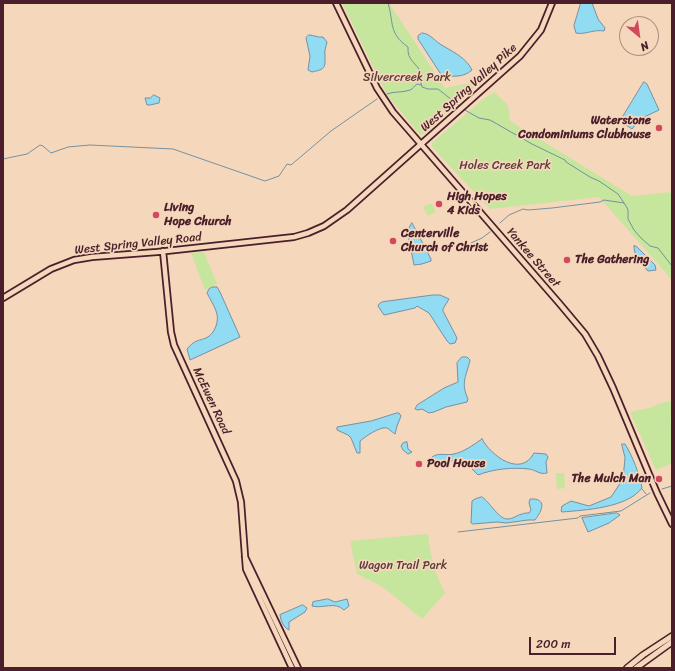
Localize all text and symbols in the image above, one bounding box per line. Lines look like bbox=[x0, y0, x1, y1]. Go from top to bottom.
north arrow bbox=[619, 16, 659, 56]
text: N bbox=[637, 36, 653, 56]
street label: West Spring Valley Pike bbox=[418, 41, 520, 135]
park label: Silvercreek Park bbox=[363, 71, 451, 85]
place label: Waterstone Condominiums Clubhouse bbox=[518, 114, 651, 142]
marker: Waterstone Condominiums Clubhouse bbox=[654, 123, 664, 133]
park label: Holes Creek Park bbox=[459, 159, 551, 173]
place label: High Hopes 4 Kids bbox=[447, 190, 507, 218]
marker: High Hopes 4 Kids bbox=[434, 199, 444, 209]
place label: Living Hope Church bbox=[164, 201, 232, 229]
marker: Living Hope Church bbox=[151, 210, 161, 220]
street label: Yankee Street bbox=[503, 225, 563, 291]
place label: Centerville Church of Christ bbox=[401, 227, 488, 255]
street label: West Spring Valley Road bbox=[74, 230, 202, 258]
marker: Centerville Church of Christ bbox=[388, 236, 398, 246]
place label: The Gathering bbox=[575, 253, 649, 267]
marker: The Gathering bbox=[562, 255, 572, 265]
street label: McEwen Road bbox=[189, 365, 233, 437]
place label: Pool House bbox=[427, 457, 485, 471]
marker: Pool House bbox=[414, 459, 424, 469]
place label: The Mulch Man bbox=[571, 472, 651, 486]
marker: The Mulch Man bbox=[654, 474, 664, 484]
park label: Wagon Trail Park bbox=[359, 559, 447, 573]
scale bar bbox=[531, 629, 618, 655]
text: 200 m bbox=[536, 633, 570, 655]

